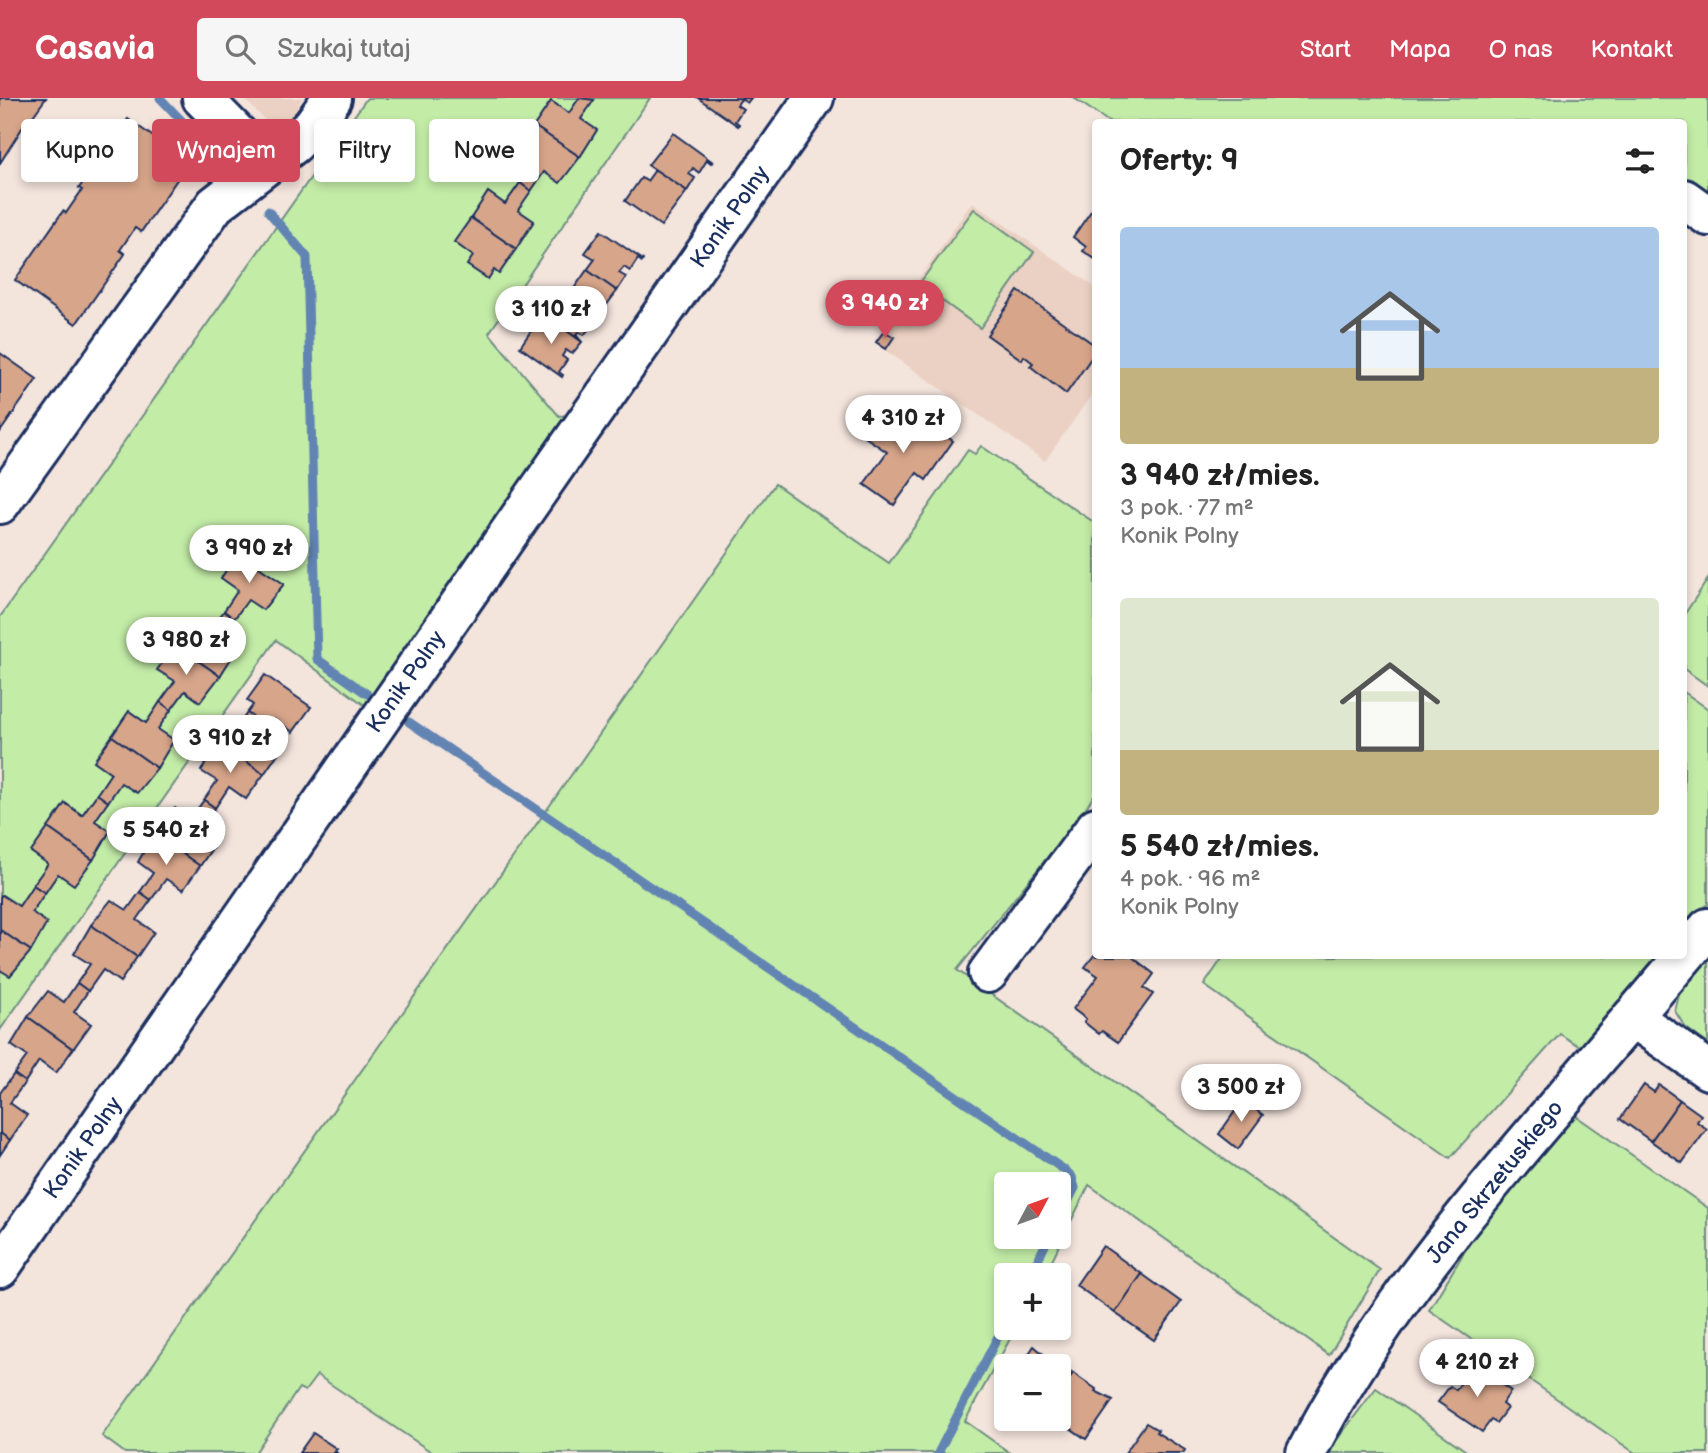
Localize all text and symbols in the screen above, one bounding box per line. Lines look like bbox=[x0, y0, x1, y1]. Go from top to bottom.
search box bbox=[197, 18, 687, 81]
text: Casavia bbox=[35, 29, 155, 69]
icon: search bbox=[221, 30, 259, 68]
text: Szukaj tutaj bbox=[277, 34, 411, 65]
text: Start bbox=[1300, 35, 1351, 64]
text: Mapa bbox=[1389, 35, 1451, 64]
text: O nas bbox=[1489, 35, 1553, 64]
text: Kontakt bbox=[1591, 35, 1673, 64]
chip: Kupno bbox=[21, 119, 138, 182]
chip: Wynajem bbox=[152, 119, 300, 182]
chip: Filtry bbox=[314, 119, 415, 182]
chip: Nowe bbox=[429, 119, 539, 182]
icon: filters bbox=[1621, 142, 1659, 180]
text: Oferty: 9 bbox=[1120, 143, 1239, 179]
street label: Konik Polny bbox=[685, 160, 776, 274]
icon: home bbox=[1327, 273, 1453, 399]
pin: 3 940 zł bbox=[813, 280, 957, 340]
pin: 3 110 zł bbox=[479, 286, 623, 346]
text: 3 940 zł bbox=[841, 289, 929, 317]
text: 3 110 zł bbox=[511, 295, 591, 323]
pin: 4 310 zł bbox=[831, 396, 975, 455]
text: 4 310 zł bbox=[861, 404, 945, 432]
text: 3 940 zł/mies. bbox=[1120, 458, 1320, 494]
text: 3 pok. · 77 m² bbox=[1120, 494, 1254, 522]
text: Konik Polny bbox=[1120, 522, 1239, 550]
pin: 3 990 zł bbox=[177, 526, 321, 585]
text: 3 990 zł bbox=[205, 534, 293, 562]
pin: 3 980 zł bbox=[114, 618, 258, 677]
street label: Konik Polny bbox=[361, 625, 452, 739]
text: 3 980 zł bbox=[142, 626, 230, 654]
icon: home bbox=[1327, 644, 1453, 770]
pin: 3 910 zł bbox=[158, 716, 302, 775]
text: 3 910 zł bbox=[188, 724, 272, 752]
pin: 5 540 zł bbox=[94, 808, 238, 867]
text: 5 540 zł bbox=[123, 816, 210, 844]
text: 5 540 zł/mies. bbox=[1120, 829, 1319, 865]
text: 4 pok. · 96 m² bbox=[1120, 865, 1260, 893]
text: Konik Polny bbox=[1120, 893, 1239, 921]
pin: 3 500 zł bbox=[1169, 1065, 1313, 1124]
text: 3 500 zł bbox=[1197, 1073, 1285, 1101]
street label: Konik Polny bbox=[38, 1091, 129, 1205]
street label: Jana Skrzetuskiego bbox=[1420, 1095, 1570, 1269]
north arrow bbox=[994, 1172, 1071, 1250]
map controls bbox=[994, 1172, 1071, 1431]
button: + bbox=[994, 1263, 1071, 1340]
pin: 4 210 zł bbox=[1405, 1340, 1549, 1399]
text: 4 210 zł bbox=[1435, 1348, 1519, 1376]
button: − bbox=[994, 1354, 1071, 1431]

